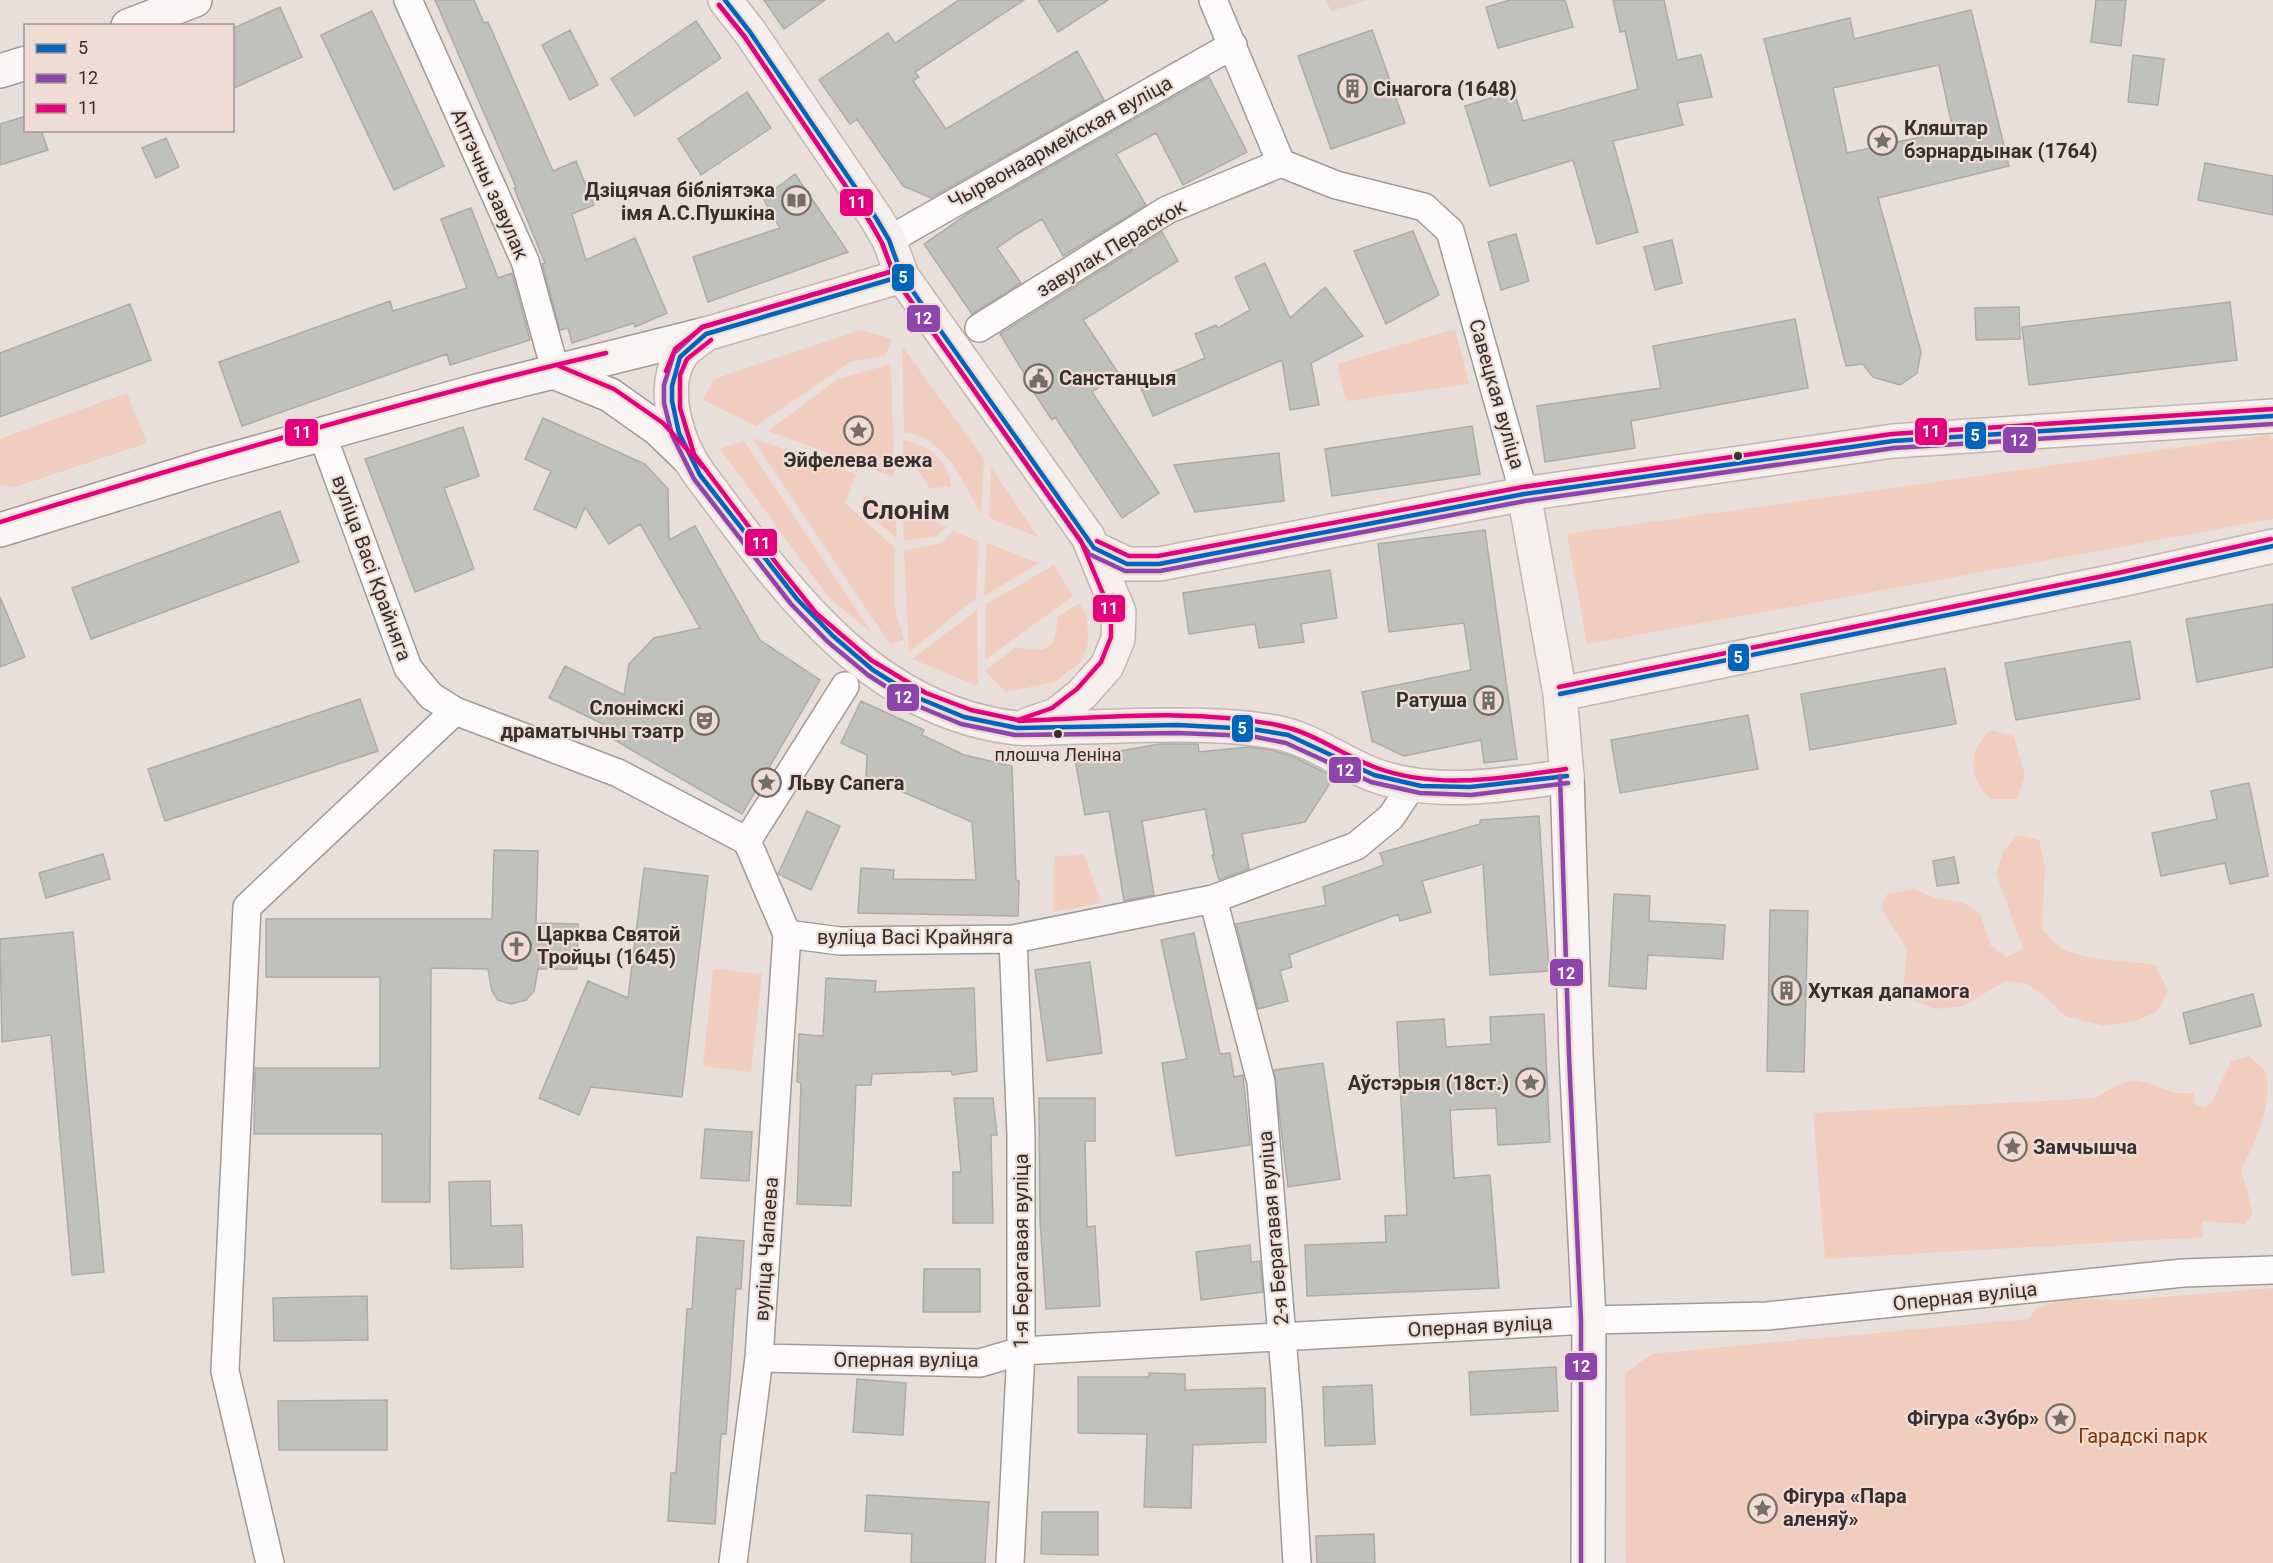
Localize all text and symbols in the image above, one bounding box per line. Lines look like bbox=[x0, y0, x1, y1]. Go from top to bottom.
legend bbox=[24, 24, 234, 132]
text: 5 bbox=[78, 37, 88, 58]
text: 12 bbox=[78, 67, 98, 88]
street label: Чырвонаармейская вуліца bbox=[944, 70, 1176, 214]
building icon: Сінагога (1648) bbox=[1336, 73, 1368, 105]
place label: Сінагога (1648) bbox=[1373, 77, 1517, 101]
text: 11 bbox=[78, 97, 98, 118]
street label: Аптэчны завулак bbox=[446, 105, 534, 263]
place label: Кляштар бэрнардынак (1764) bbox=[1904, 116, 2097, 163]
place icon: Кляштар бэрнардынак (1764) bbox=[1867, 124, 1899, 156]
place label: Дзіцячая бібліятэка імя А.С.Пушкіна bbox=[585, 178, 775, 225]
library icon: Дзіцячая бібліятэка імя А.С.Пушкіна bbox=[780, 185, 812, 217]
line badge: 11 bbox=[839, 188, 874, 217]
text: 11 bbox=[848, 193, 866, 212]
street label: завулак Пераскок bbox=[1032, 194, 1190, 302]
line badge: 5 bbox=[891, 263, 915, 292]
text: 5 bbox=[898, 268, 908, 287]
line badge: 12 bbox=[906, 304, 941, 333]
text: 12 bbox=[914, 309, 932, 328]
street label: Савецкая вуліца bbox=[1464, 316, 1530, 472]
public building icon: Санстанцыя bbox=[1022, 362, 1054, 394]
place label: Санстанцыя bbox=[1059, 366, 1177, 390]
place icon: Эйфелева вежа bbox=[842, 414, 874, 446]
line badge: 11 bbox=[1914, 417, 1948, 446]
line badge: 11 bbox=[284, 418, 319, 447]
line badge: 5 bbox=[1964, 421, 1987, 450]
text: 11 bbox=[1922, 422, 1940, 441]
text: 11 bbox=[293, 423, 311, 442]
text: 5 bbox=[1970, 426, 1980, 445]
line badge: 12 bbox=[2002, 426, 2037, 454]
text: 12 bbox=[2010, 431, 2028, 450]
place label: Эйфелева вежа bbox=[784, 448, 933, 472]
unlabelled marker bbox=[1732, 450, 1744, 462]
street label: вуліца Васі Крайняга bbox=[327, 472, 417, 664]
district label: Слонім bbox=[862, 495, 950, 525]
line badge: 11 bbox=[744, 528, 778, 557]
text: 11 bbox=[752, 534, 770, 553]
line badge: 11 bbox=[1092, 594, 1126, 623]
text: 11 bbox=[1100, 599, 1118, 618]
line badge: 5 bbox=[1727, 643, 1750, 672]
text: 5 bbox=[1733, 648, 1743, 667]
line badge: 12 bbox=[886, 683, 920, 712]
building icon: Ратуша bbox=[1472, 684, 1504, 716]
text: 12 bbox=[894, 688, 912, 707]
place label: Ратуша bbox=[1396, 688, 1467, 712]
place label: Слонімскі драматычны тэатр bbox=[501, 696, 684, 743]
theatre icon: Слонімскі драматычны тэатр bbox=[689, 704, 721, 736]
line badge: 5 bbox=[1231, 714, 1254, 743]
text: 5 bbox=[1237, 719, 1247, 738]
marker: плошча Леніна bbox=[1052, 728, 1064, 740]
place label: плошча Леніна bbox=[995, 744, 1121, 765]
line badge: 12 bbox=[1328, 756, 1362, 784]
text: 12 bbox=[1336, 761, 1354, 780]
place icon: Льву Сапега bbox=[751, 767, 783, 799]
place label: Льву Сапега bbox=[788, 771, 905, 795]
place label: Царква Святой Тройцы (1645) bbox=[537, 922, 680, 969]
street label: вуліца Васі Крайняга bbox=[817, 925, 1013, 949]
church icon: Царква Святой Тройцы (1645) bbox=[500, 930, 532, 962]
line badge: 12 bbox=[1549, 958, 1584, 987]
text: 12 bbox=[1557, 964, 1575, 983]
building icon: Хуткая дапамога bbox=[1771, 975, 1803, 1007]
place label: Хуткая дапамога bbox=[1808, 979, 1970, 1003]
place icon: Аўстэрыя (18ст.) bbox=[1514, 1067, 1546, 1099]
place label: Аўстэрыя (18ст.) bbox=[1348, 1071, 1509, 1095]
street label: 2-я Берагавая вуліца bbox=[1253, 1130, 1293, 1326]
place icon: Замчышча bbox=[1996, 1131, 2028, 1163]
place label: Замчышча bbox=[2033, 1135, 2137, 1159]
street label: 1-я Берагавая вуліца bbox=[1009, 1153, 1033, 1349]
street label: вуліца Чапаева bbox=[749, 1176, 783, 1322]
street label: Оперная вуліца bbox=[1892, 1276, 2038, 1316]
street label: Оперная вуліца bbox=[1407, 1310, 1553, 1342]
street label: Оперная вуліца bbox=[833, 1348, 979, 1372]
line badge: 12 bbox=[1564, 1352, 1598, 1381]
text: 12 bbox=[1572, 1357, 1590, 1376]
place icon: Фігура «Зубр» bbox=[2044, 1402, 2076, 1434]
place label: Фігура «Зубр» bbox=[1907, 1406, 2039, 1430]
park label: Гарадскі парк bbox=[2078, 1424, 2208, 1448]
place label: Фігура «Пара аленяў» bbox=[1783, 1484, 1907, 1531]
place icon: Фігура «Пара аленяў» bbox=[1746, 1492, 1778, 1524]

